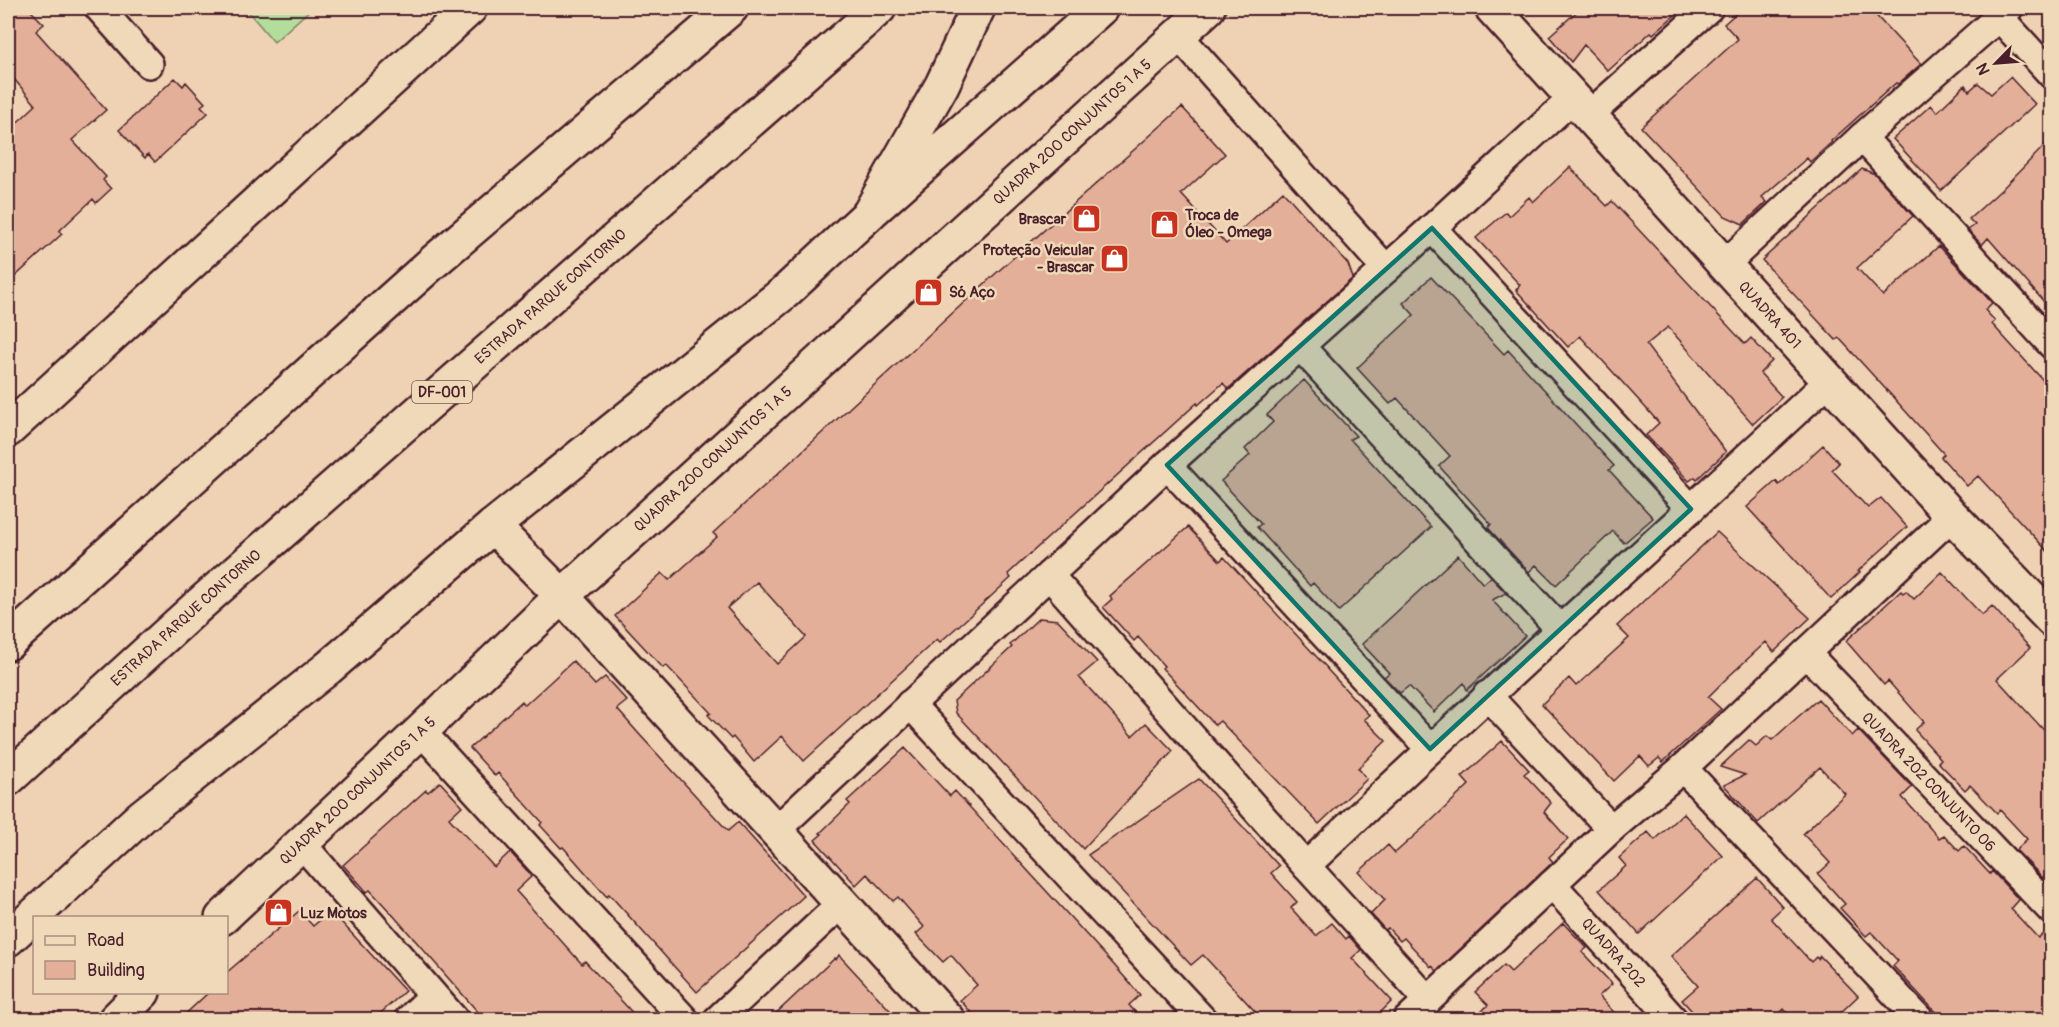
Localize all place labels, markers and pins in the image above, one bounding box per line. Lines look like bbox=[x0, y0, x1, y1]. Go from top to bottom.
shop icon: Brascar bbox=[1071, 203, 1103, 235]
place label: Troca de Óleo - Omega bbox=[1184, 206, 1272, 242]
shop icon: Troca de Óleo - Omega bbox=[1148, 208, 1180, 240]
place label: Brascar bbox=[1019, 210, 1067, 229]
place label: Proteção Veicular - Brascar bbox=[983, 241, 1095, 277]
shop icon: Proteção Veicular - Brascar bbox=[1099, 243, 1131, 275]
shop icon: Só Aço bbox=[912, 276, 944, 308]
place label: Só Aço bbox=[949, 283, 995, 302]
shop icon: Luz Motos bbox=[263, 897, 295, 929]
place label: Luz Motos bbox=[300, 904, 367, 923]

